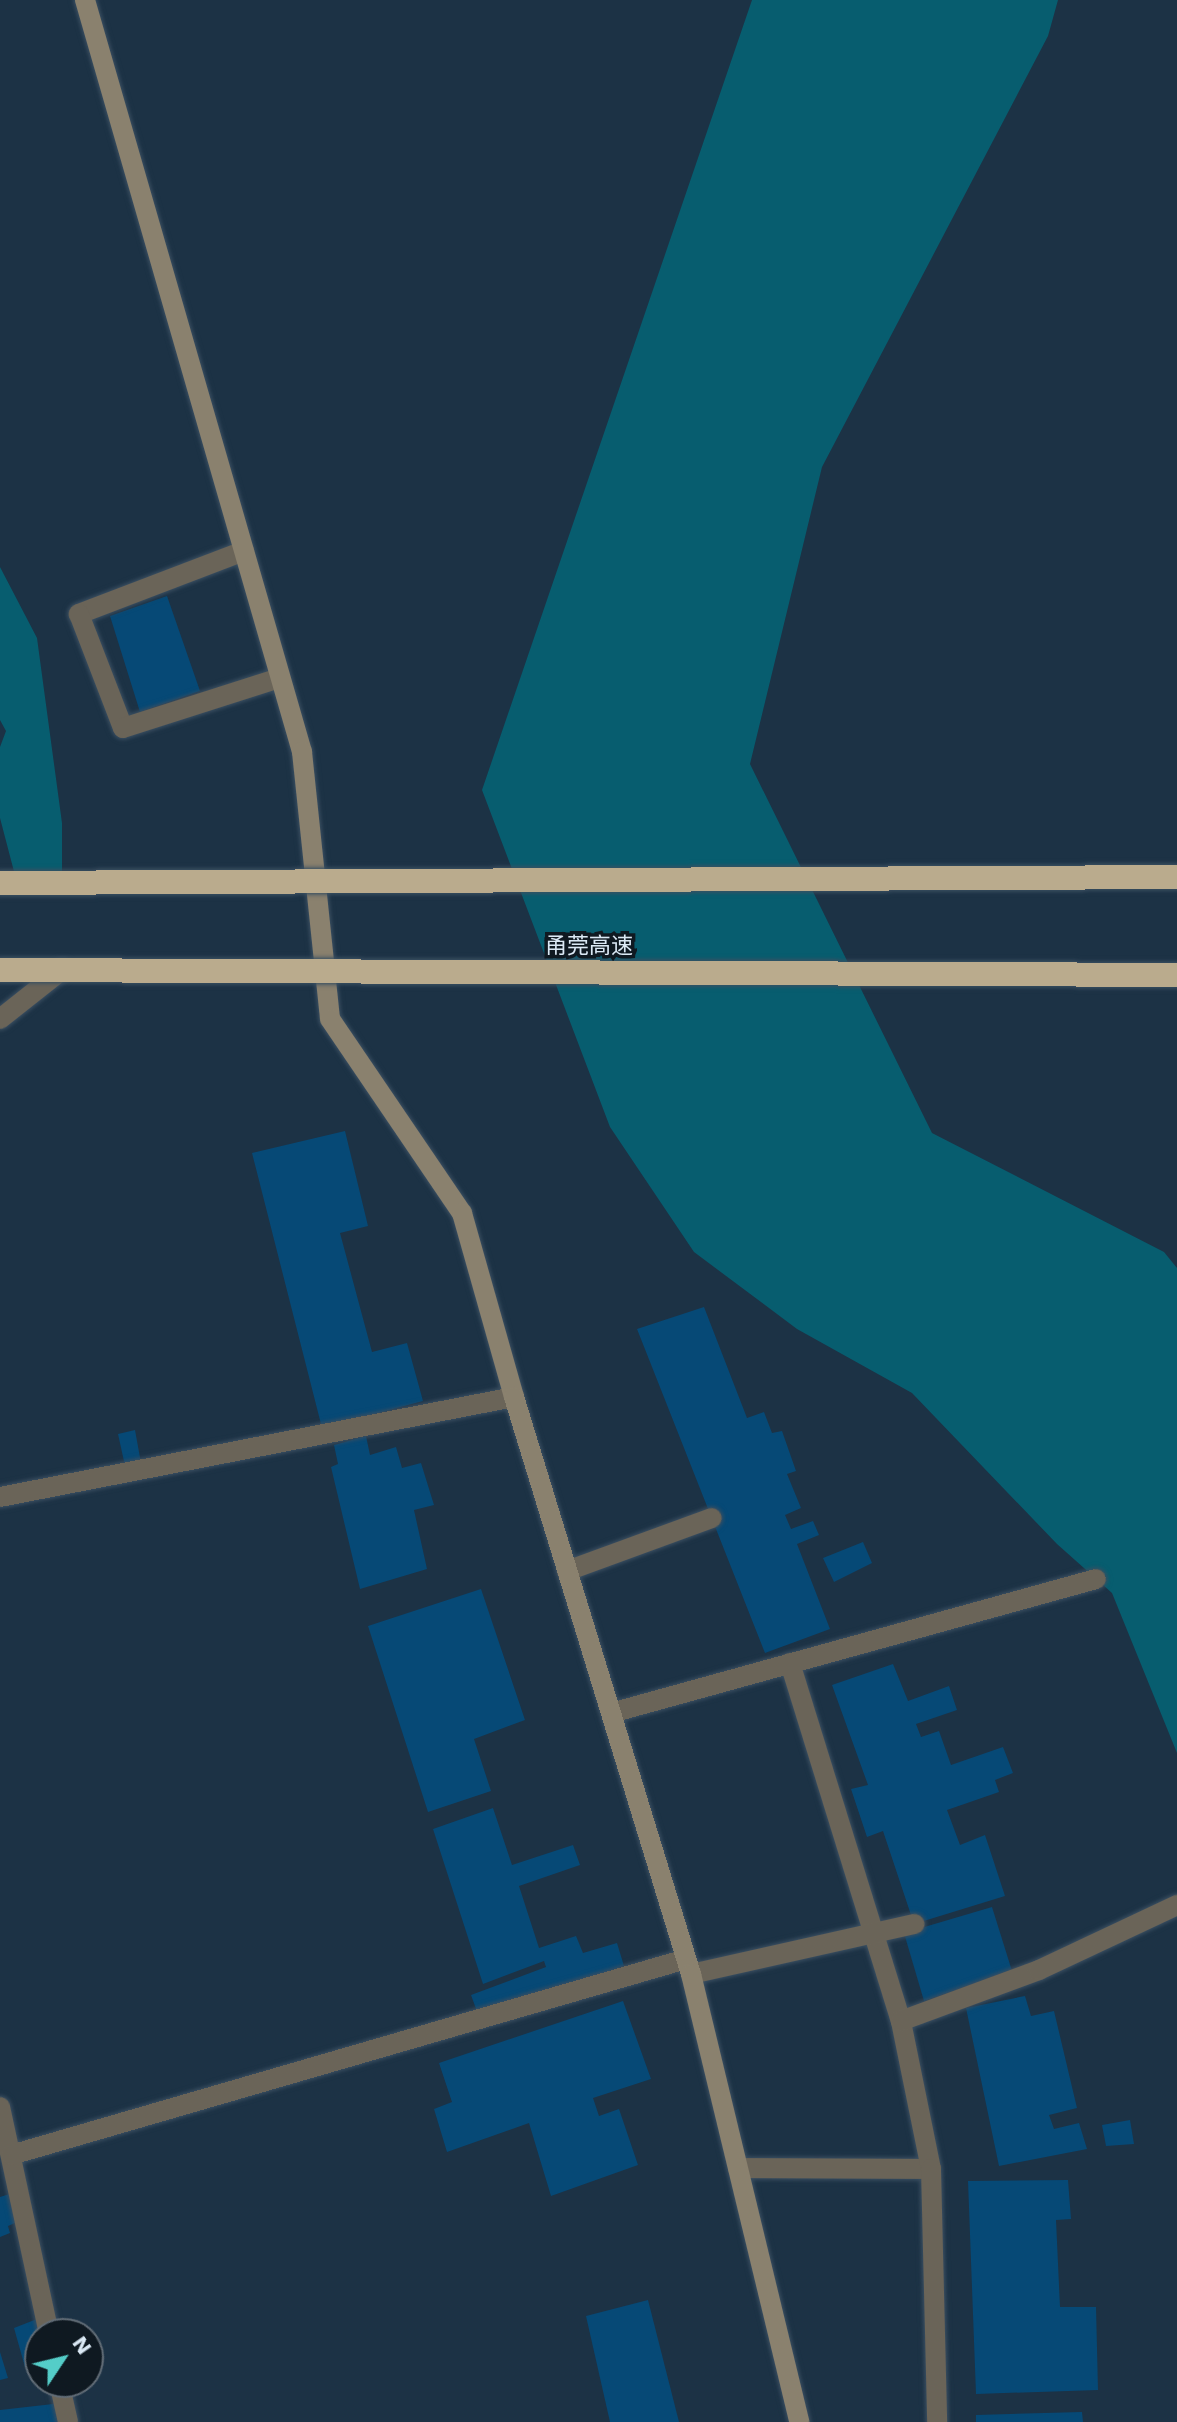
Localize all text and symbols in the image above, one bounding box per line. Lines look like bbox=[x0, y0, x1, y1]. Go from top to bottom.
street label: 甬莞高速 bbox=[545, 933, 633, 959]
north arrow bbox=[24, 2318, 104, 2398]
text: N bbox=[68, 2331, 97, 2359]

